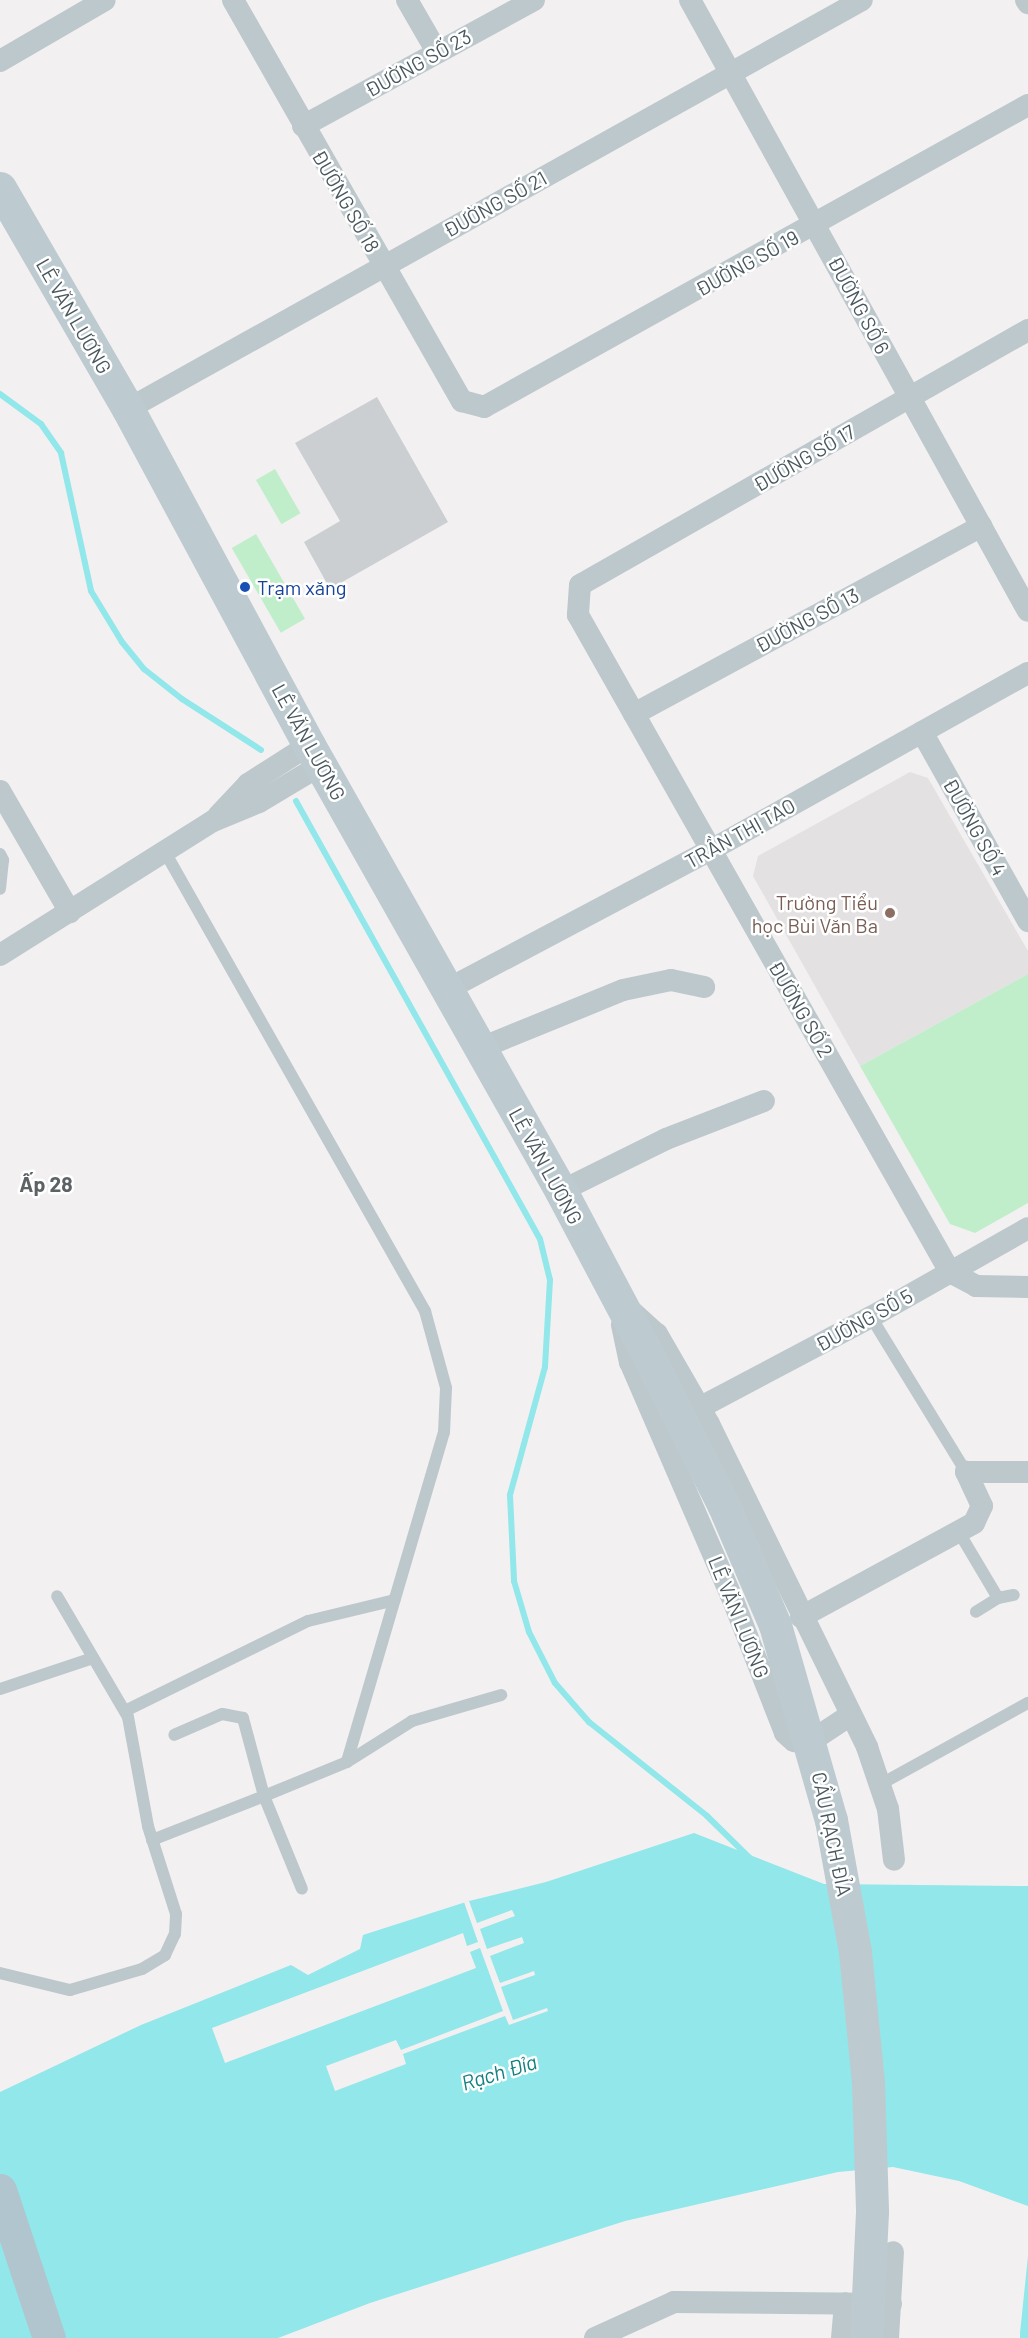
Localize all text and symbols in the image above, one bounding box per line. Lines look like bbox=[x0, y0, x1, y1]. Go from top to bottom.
street label: ĐƯỜNG SỐ 23 bbox=[361, 24, 475, 102]
street label: ĐƯỜNG SỐ 18 bbox=[307, 146, 385, 256]
street label: ĐƯỜNG SỐ 21 bbox=[439, 166, 551, 242]
street label: ĐƯỜNG SỐ 19 bbox=[691, 225, 803, 301]
street label: ĐƯỜNG SỐ 6 bbox=[823, 252, 895, 358]
street label: LÊ VĂN LƯƠNG bbox=[31, 254, 117, 378]
street label: ĐƯỜNG SỐ 17 bbox=[749, 419, 859, 497]
place label: Trạm xăng bbox=[257, 575, 347, 599]
marker: Trạm xăng bbox=[238, 580, 252, 594]
street label: ĐƯỜNG SỐ 13 bbox=[751, 583, 863, 657]
street label: LÊ VĂN LƯƠNG bbox=[267, 680, 351, 804]
street label: ĐƯỜNG SỐ 4 bbox=[938, 774, 1012, 880]
street label: TRẦN THỊ TAO bbox=[681, 793, 799, 873]
place label: Trường Tiểu học Bùi Văn Ba bbox=[752, 890, 878, 937]
marker: Trường Tiểu học Bùi Văn Ba bbox=[883, 906, 897, 920]
street label: ĐƯỜNG SỐ 2 bbox=[764, 956, 838, 1062]
street label: LÊ VĂN LƯƠNG bbox=[504, 1104, 588, 1228]
district label: Ấp 28 bbox=[19, 1171, 73, 1197]
street label: ĐƯỜNG SỐ 5 bbox=[811, 1284, 917, 1356]
street label: LÊ VĂN LƯƠNG bbox=[704, 1553, 774, 1681]
street label: CẦU RẠCH ĐỈA bbox=[807, 1770, 857, 1898]
water label: Rạch Đỉa bbox=[458, 2049, 540, 2095]

